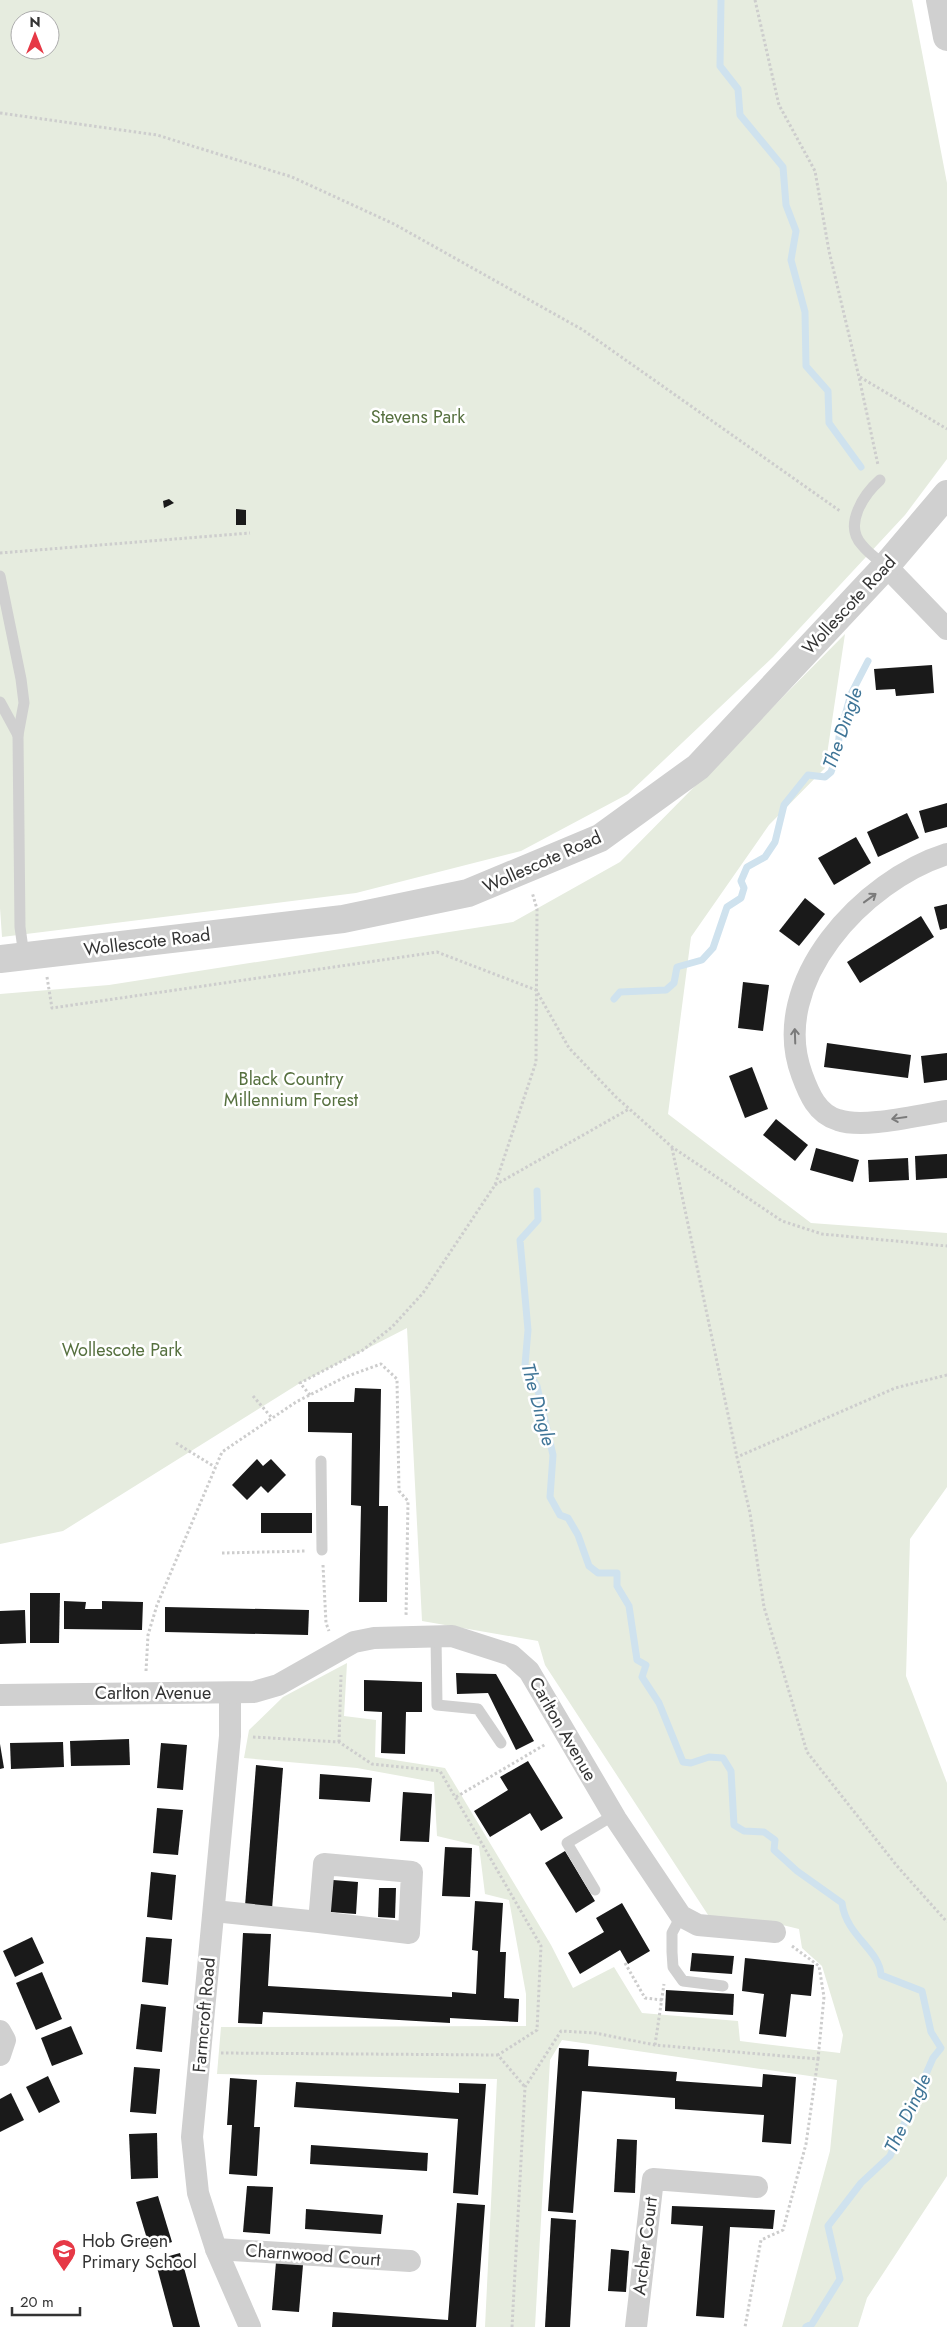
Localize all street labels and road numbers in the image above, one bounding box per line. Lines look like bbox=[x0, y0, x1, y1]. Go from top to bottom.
street label: Wollescote Road bbox=[796, 550, 902, 660]
street label: Wollescote Road bbox=[479, 824, 605, 900]
street label: Wollescote Road bbox=[82, 921, 212, 963]
street label: Carlton Avenue bbox=[523, 1672, 603, 1786]
street label: Carlton Avenue bbox=[95, 1680, 211, 1706]
street label: Farmcroft Road bbox=[186, 1956, 222, 2074]
street label: Archer Court bbox=[626, 2195, 664, 2297]
street label: Charnwood Court bbox=[245, 2237, 382, 2273]

